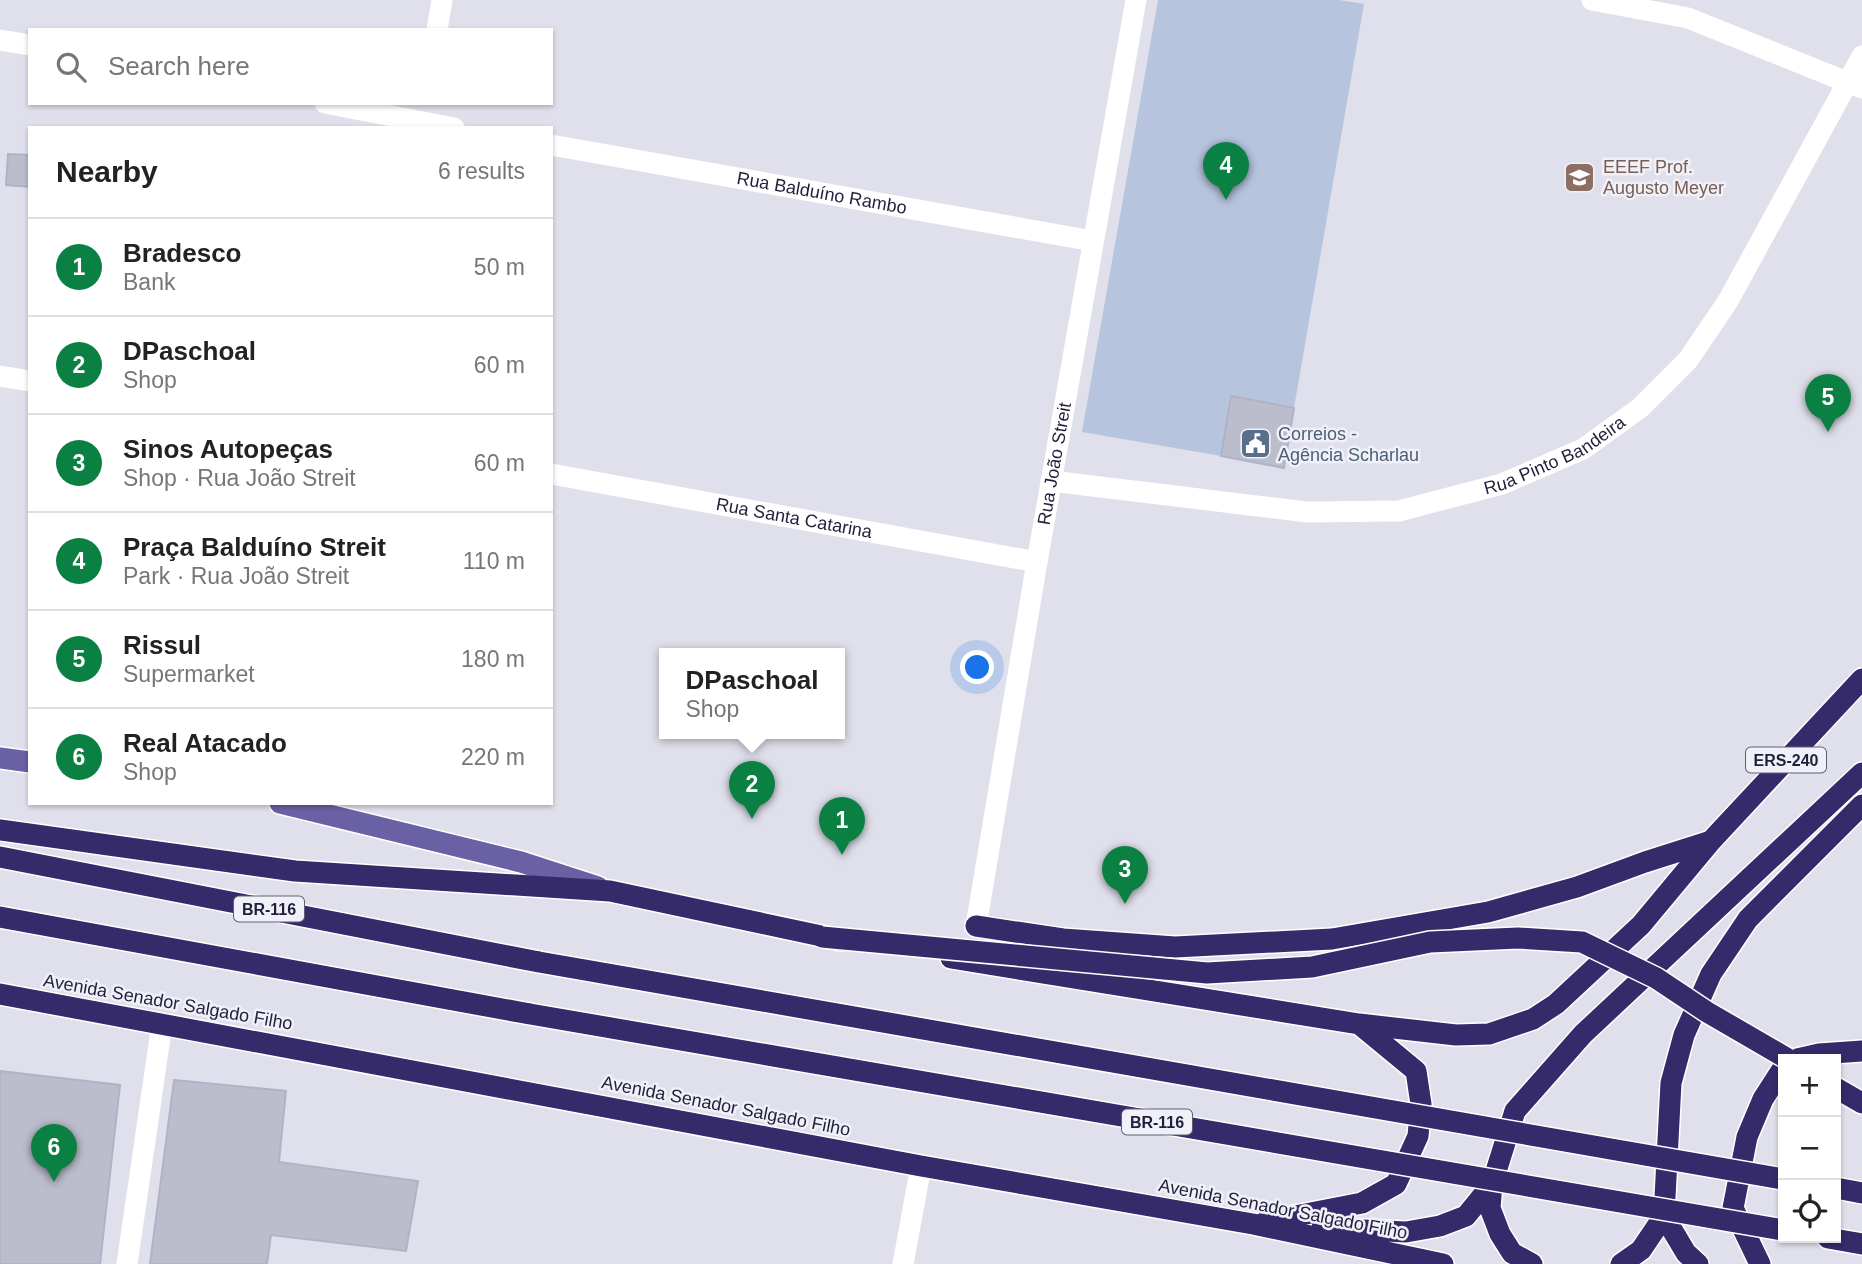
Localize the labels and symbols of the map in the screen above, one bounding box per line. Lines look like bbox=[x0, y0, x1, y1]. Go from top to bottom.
pin: 4 bbox=[1203, 142, 1249, 200]
place label: EEEF Prof. Augusto Meyer bbox=[1603, 157, 1724, 198]
school or university icon: EEEF Prof. Augusto Meyer bbox=[1563, 160, 1597, 194]
street label: Rua Balduíno Rambo bbox=[735, 168, 908, 218]
pin: 5 bbox=[1805, 374, 1851, 432]
street label: Rua João Streit bbox=[1034, 401, 1075, 526]
street label: Rua Pinto Bandeira bbox=[1482, 411, 1630, 498]
place label: Correios - Agência Scharlau bbox=[1278, 424, 1419, 465]
public building icon: Correios - Agência Scharlau bbox=[1238, 427, 1272, 461]
street label: Rua Santa Catarina bbox=[714, 494, 875, 542]
your location bbox=[960, 650, 994, 684]
road number: ERS-240 bbox=[1746, 748, 1826, 772]
pin: 2 bbox=[729, 761, 775, 819]
pin: 1 bbox=[819, 797, 865, 855]
pin: 3 bbox=[1102, 846, 1148, 904]
road number: BR-116 bbox=[234, 897, 304, 922]
street label: Avenida Senador Salgado Filho bbox=[42, 970, 294, 1034]
street label: Avenida Senador Salgado Filho bbox=[600, 1072, 852, 1140]
road number: BR-116 bbox=[1122, 1110, 1192, 1134]
pin: 6 bbox=[31, 1124, 77, 1182]
street label: Avenida Senador Salgado Filho bbox=[1157, 1175, 1409, 1243]

